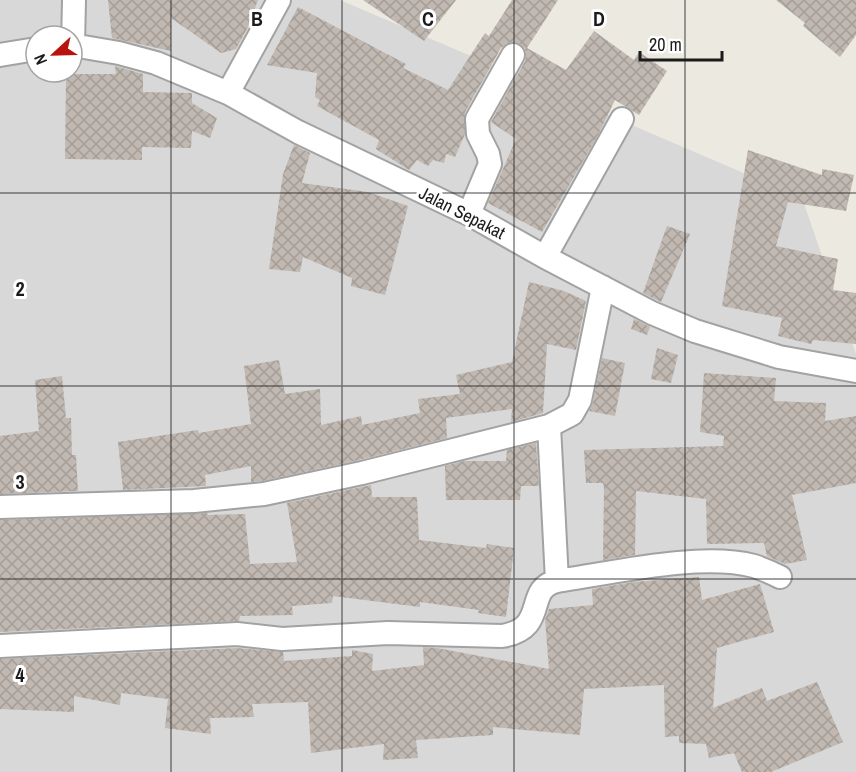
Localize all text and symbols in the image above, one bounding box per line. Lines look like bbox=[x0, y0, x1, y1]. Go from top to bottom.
text: B bbox=[251, 5, 263, 32]
text: C bbox=[422, 5, 434, 32]
text: D bbox=[593, 5, 605, 32]
north arrow bbox=[24, 24, 84, 84]
scale bar bbox=[640, 24, 722, 62]
text: 20 m bbox=[649, 32, 682, 57]
text: N bbox=[28, 51, 52, 68]
street label: Jalan Sepakat bbox=[415, 180, 510, 245]
text: 2 bbox=[15, 275, 25, 302]
text: 3 bbox=[15, 468, 25, 495]
text: 4 bbox=[15, 661, 25, 688]

